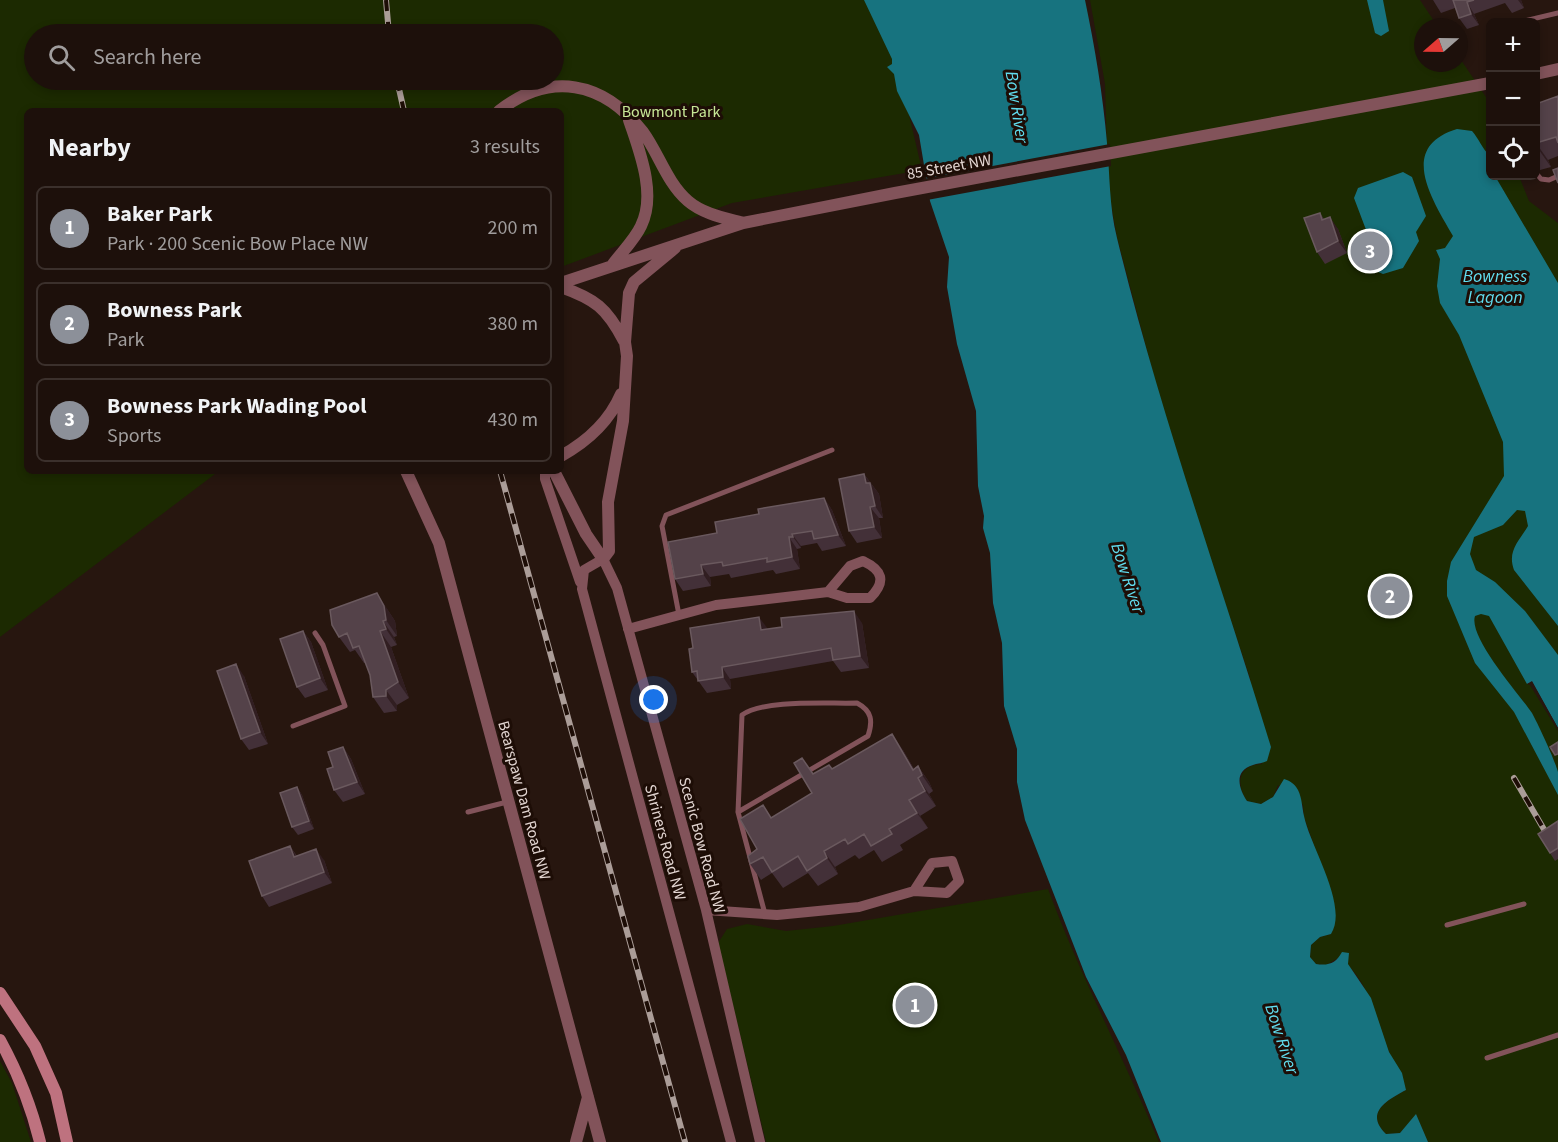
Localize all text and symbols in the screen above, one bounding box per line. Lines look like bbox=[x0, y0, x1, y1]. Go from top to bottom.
north arrow bbox=[1414, 18, 1468, 72]
map controls bbox=[1486, 18, 1540, 180]
button: + bbox=[1486, 18, 1540, 72]
search box bbox=[24, 24, 564, 90]
icon: search bbox=[45, 41, 78, 74]
text: Search here bbox=[93, 41, 201, 73]
water label: Bow River bbox=[998, 69, 1035, 146]
button: − bbox=[1486, 72, 1540, 126]
park label: Bowmont Park bbox=[622, 101, 720, 123]
button: locate bbox=[1486, 126, 1540, 180]
text: Nearby bbox=[48, 129, 131, 166]
text: 3 results bbox=[470, 133, 540, 161]
street label: 85 Street NW bbox=[905, 149, 994, 185]
text: Baker Park bbox=[107, 198, 213, 230]
text: 1 bbox=[64, 214, 75, 242]
text: 200 m bbox=[488, 214, 538, 242]
pin: 3 bbox=[1350, 228, 1390, 274]
text: Park · 200 Scenic Bow Place NW bbox=[107, 230, 368, 258]
water label: Bowness Lagoon bbox=[1463, 264, 1527, 310]
text: Bowness Park bbox=[107, 294, 242, 326]
text: 2 bbox=[64, 310, 75, 338]
text: 380 m bbox=[488, 310, 538, 338]
text: Park bbox=[107, 326, 144, 354]
text: Bowness Park Wading Pool bbox=[107, 390, 366, 422]
text: 3 bbox=[64, 406, 75, 434]
text: 430 m bbox=[488, 406, 538, 434]
text: Sports bbox=[107, 422, 162, 450]
water label: Bow River bbox=[1104, 540, 1151, 617]
pin: 2 bbox=[1370, 574, 1410, 618]
your location bbox=[639, 685, 668, 714]
street label: Bearspaw Dam Road NW bbox=[492, 718, 556, 883]
street label: Scenic Bow Road NW bbox=[673, 775, 731, 916]
street label: Shriners Road NW bbox=[639, 782, 691, 903]
pin: 1 bbox=[896, 982, 934, 1028]
water label: Bow River bbox=[1258, 1001, 1305, 1078]

